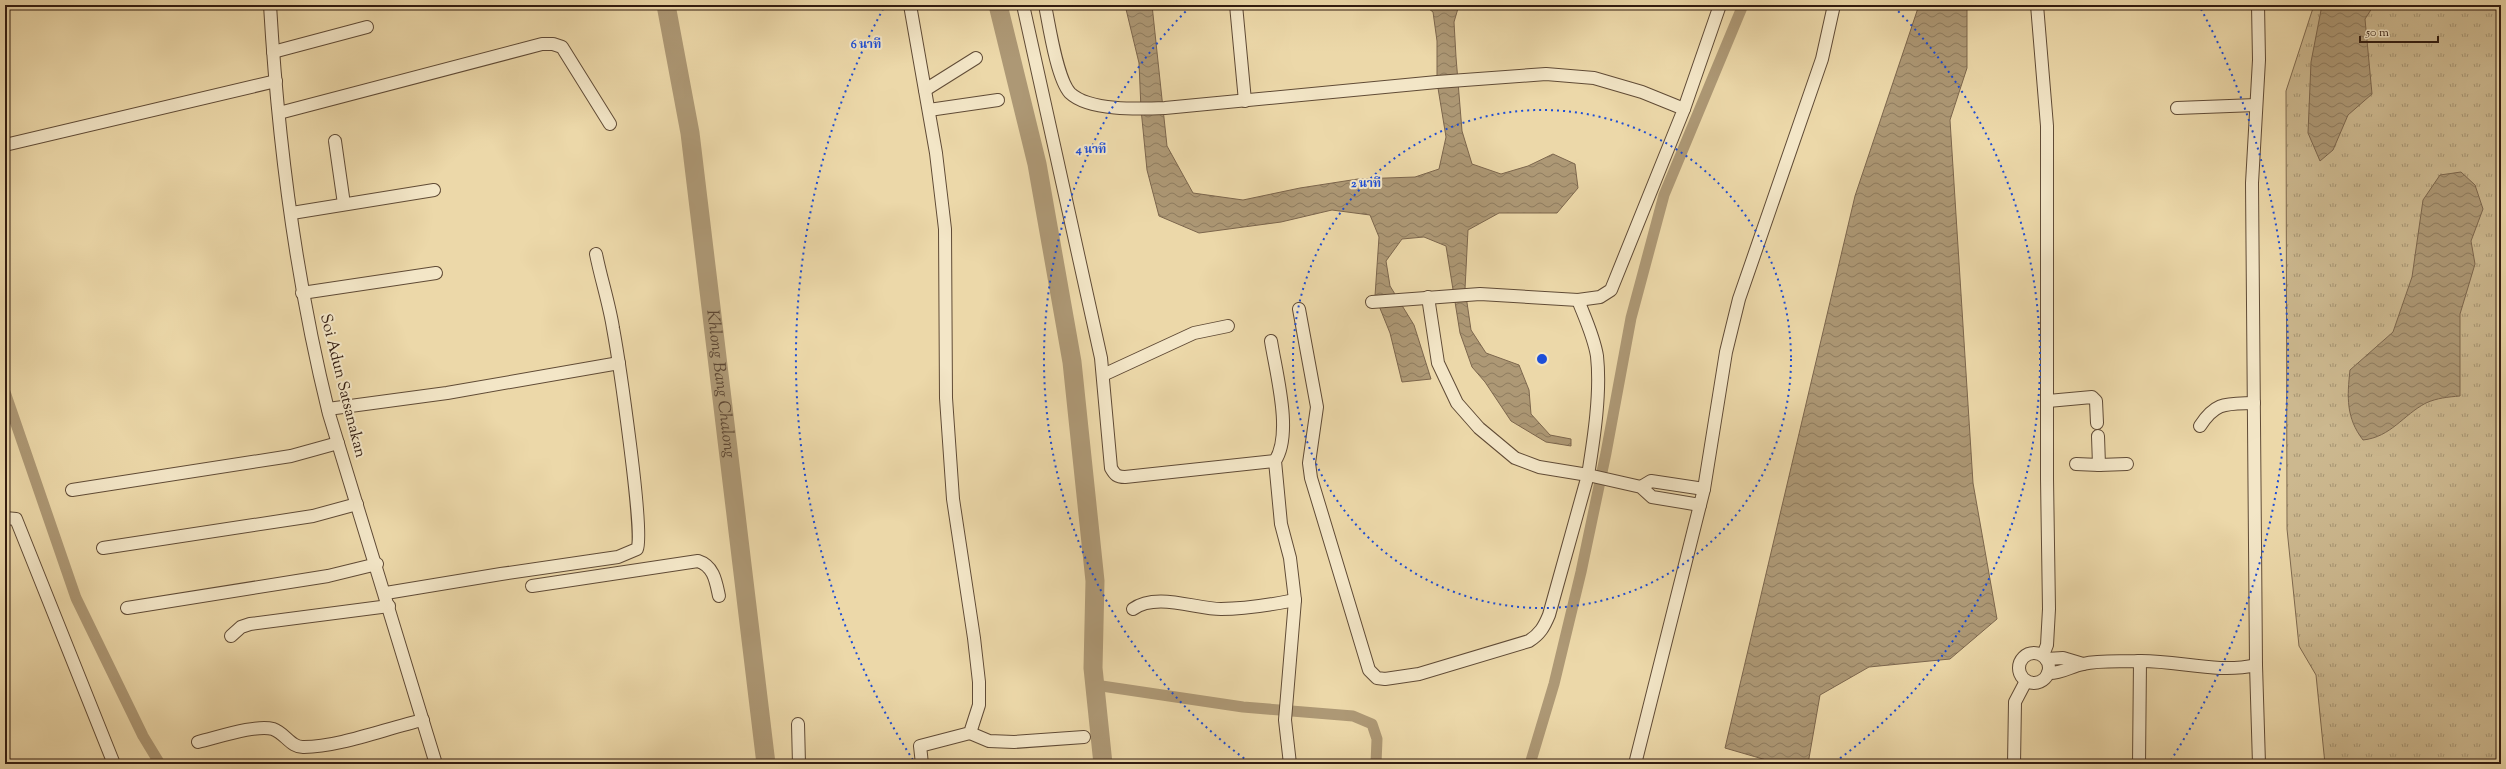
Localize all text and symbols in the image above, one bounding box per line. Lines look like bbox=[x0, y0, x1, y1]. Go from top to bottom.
scale bar bbox=[2360, 18, 2438, 44]
text: 50 m bbox=[2365, 24, 2389, 42]
text: 6 นาที bbox=[851, 36, 881, 54]
text: 4 นาที bbox=[1075, 141, 1106, 159]
text: 2 นาที bbox=[1351, 175, 1381, 193]
water label: Khlong Bang Chalong bbox=[699, 308, 741, 460]
street label: Soi Adun Satsanakan bbox=[313, 312, 371, 461]
centre of rings bbox=[1535, 352, 1549, 366]

